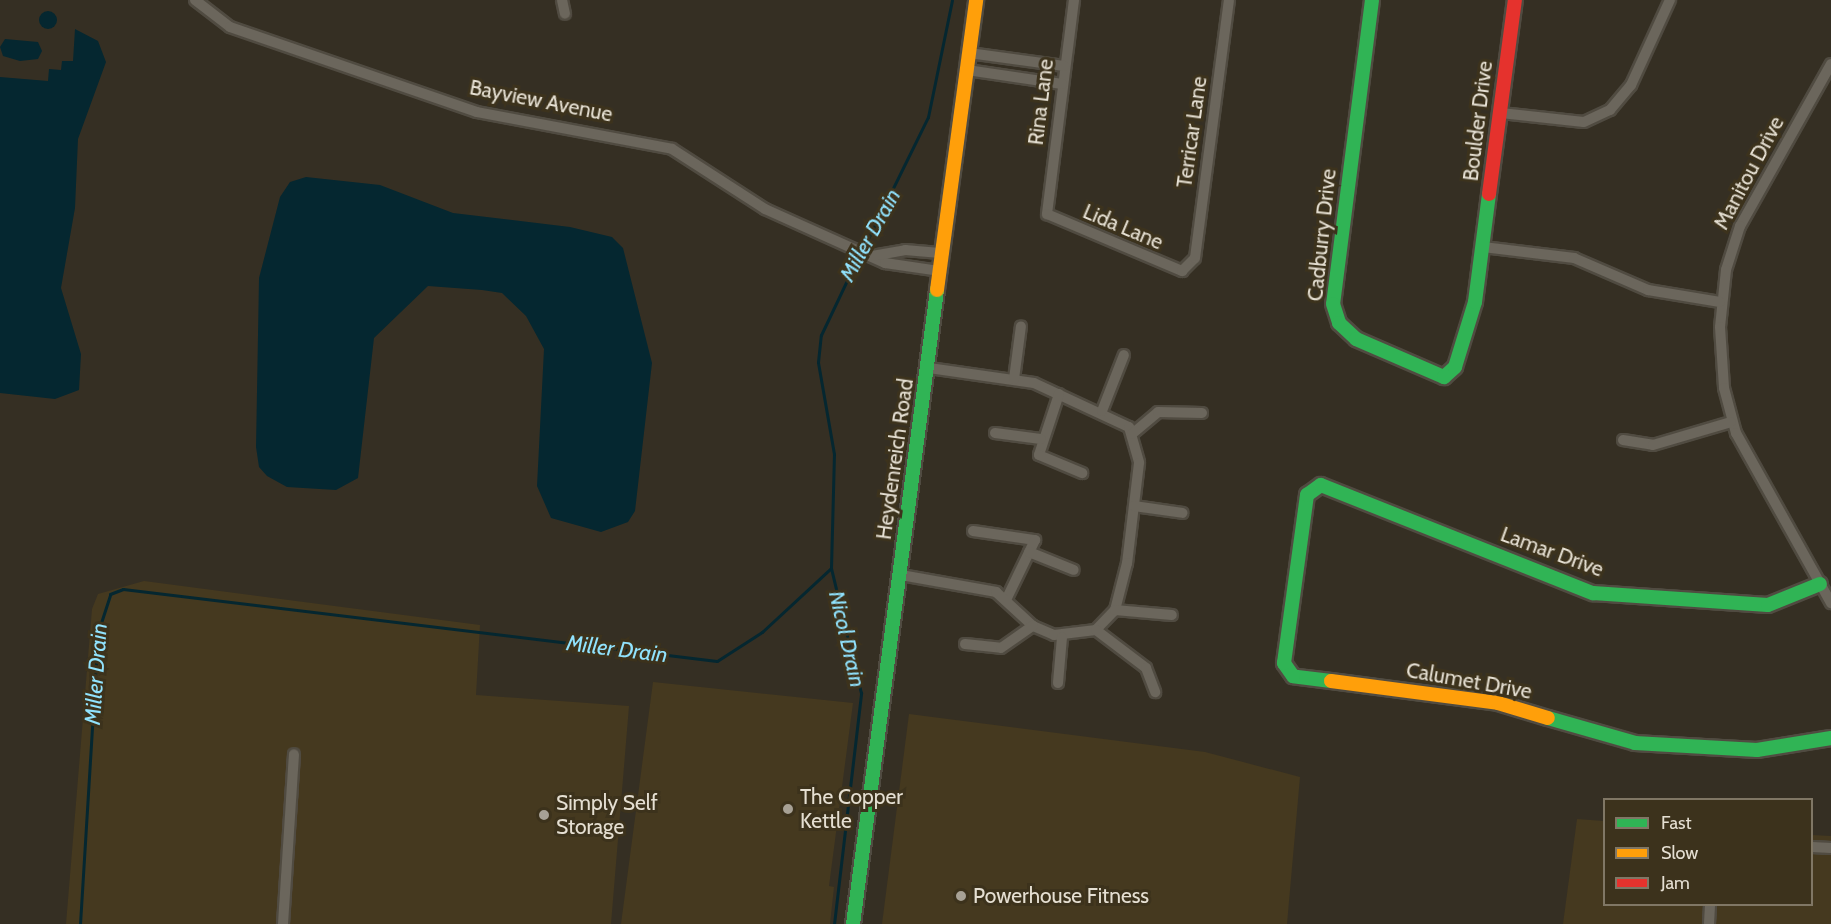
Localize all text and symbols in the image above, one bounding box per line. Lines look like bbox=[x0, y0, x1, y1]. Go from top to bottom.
street label: Rina Lane bbox=[1023, 57, 1059, 147]
street label: Boulder Drive bbox=[1458, 60, 1498, 182]
street label: Bayview Avenue bbox=[467, 75, 615, 127]
street label: Terricar Lane bbox=[1172, 75, 1212, 189]
street label: Manitou Drive bbox=[1709, 112, 1789, 234]
street label: Cadburry Drive bbox=[1303, 168, 1341, 302]
water label: Miller Drain bbox=[834, 184, 906, 286]
street label: Lida Lane bbox=[1079, 199, 1167, 255]
street label: Heydenreich Road bbox=[871, 377, 919, 541]
street label: Lamar Drive bbox=[1497, 522, 1607, 582]
water label: Nicol Drain bbox=[823, 588, 871, 690]
water label: Miller Drain bbox=[79, 622, 113, 726]
water label: Miller Drain bbox=[565, 630, 669, 668]
street label: Calumet Drive bbox=[1404, 658, 1534, 704]
place label: The Copper Kettle bbox=[800, 784, 903, 834]
place label: Simply Self Storage bbox=[556, 790, 658, 840]
legend bbox=[1603, 798, 1813, 906]
marker: The Copper Kettle bbox=[781, 802, 795, 816]
marker: Simply Self Storage bbox=[537, 808, 551, 822]
text: Fast bbox=[1661, 812, 1692, 834]
text: Slow bbox=[1661, 842, 1698, 864]
text: Jam bbox=[1661, 872, 1690, 894]
place label: Powerhouse Fitness bbox=[973, 883, 1149, 909]
marker: Powerhouse Fitness bbox=[954, 889, 968, 903]

